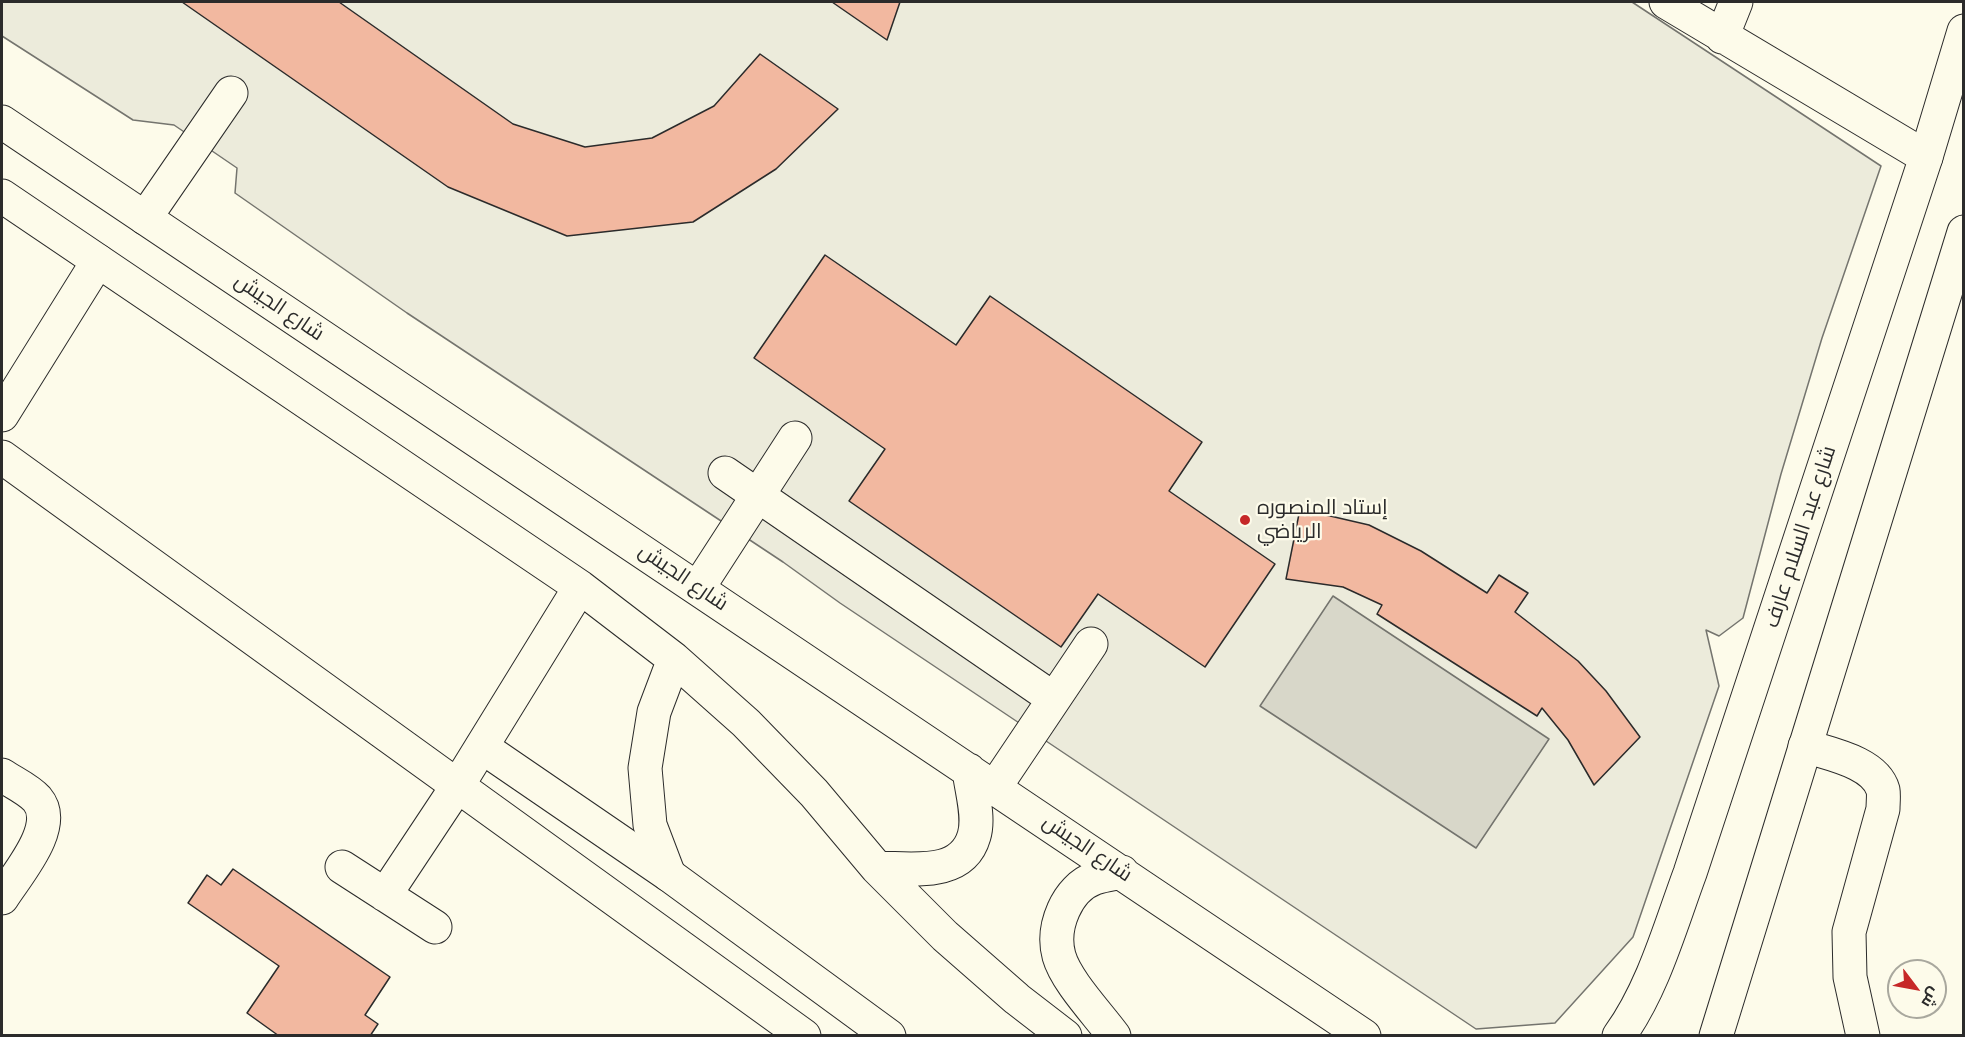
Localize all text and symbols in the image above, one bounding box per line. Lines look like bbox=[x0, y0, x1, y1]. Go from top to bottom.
street label: شارع الجيش bbox=[229, 269, 329, 347]
street label: شارع عبد السلام عارف bbox=[1760, 443, 1842, 631]
place label: إستاد المنصوره الرياضي bbox=[1257, 495, 1388, 545]
marker: إستاد المنصوره الرياضي bbox=[1238, 513, 1252, 527]
street label: شارع الجيش bbox=[633, 539, 733, 617]
street label: شارع الجيش bbox=[1037, 810, 1137, 888]
north arrow bbox=[1887, 959, 1947, 1019]
text: ش bbox=[1917, 983, 1945, 1012]

